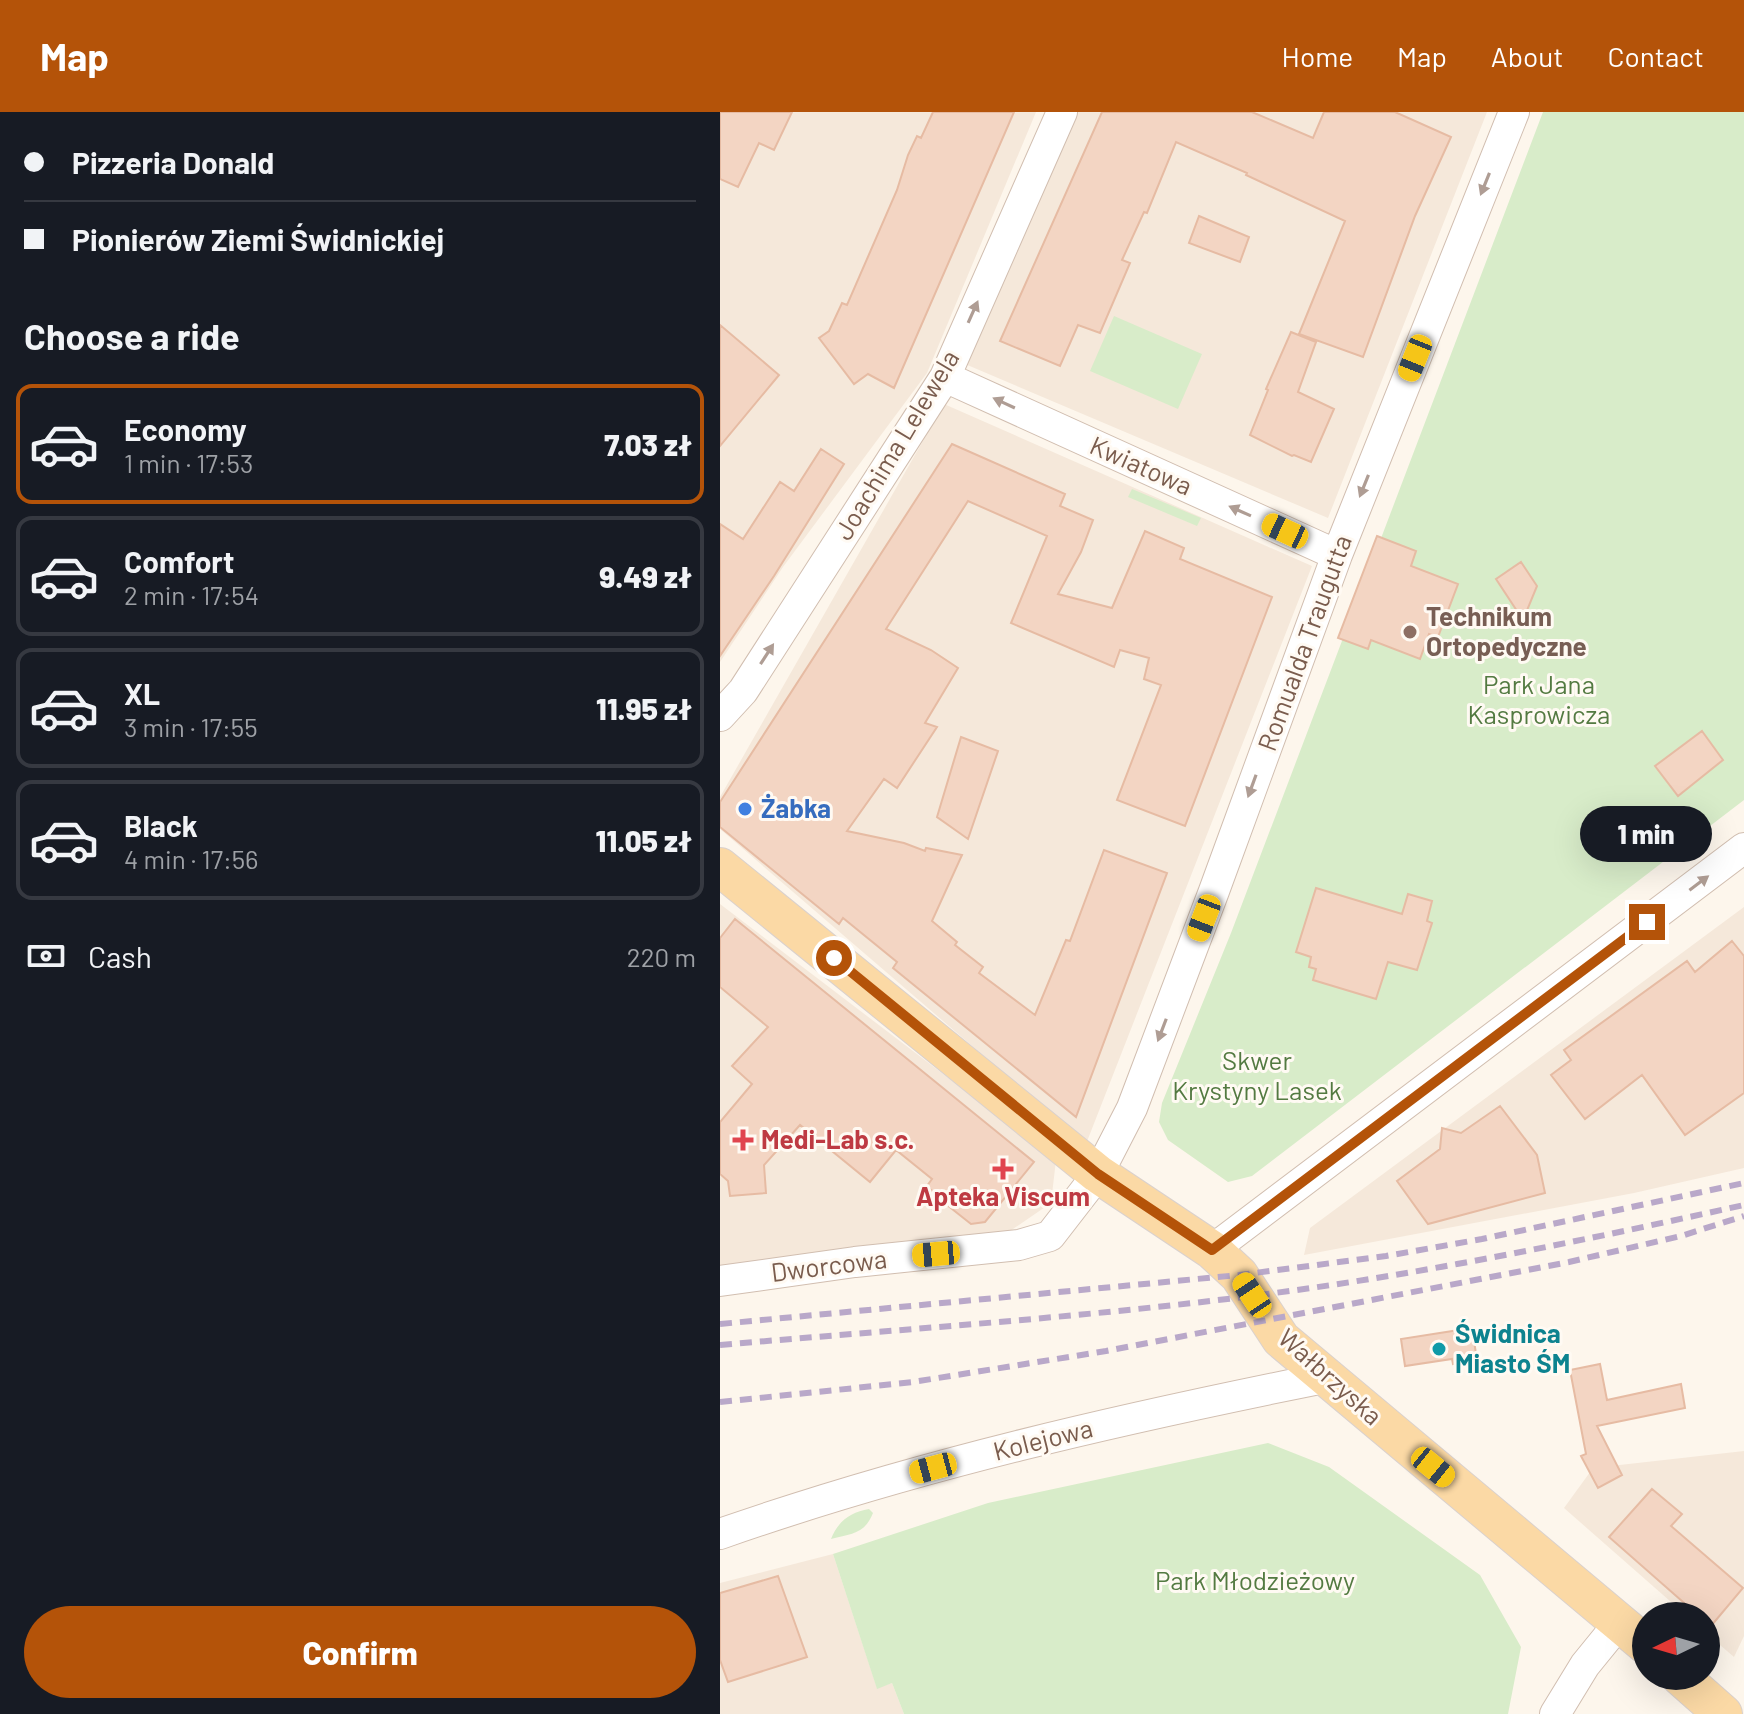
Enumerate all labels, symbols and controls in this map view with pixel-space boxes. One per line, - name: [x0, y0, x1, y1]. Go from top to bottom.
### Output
- text: Map: [40, 33, 109, 79]
- text: Home: [1282, 39, 1353, 73]
- text: Map: [1397, 39, 1447, 73]
- text: About: [1491, 39, 1563, 73]
- text: Contact: [1607, 39, 1704, 73]
- text: Pizzeria Donald: [72, 144, 274, 180]
- one-way arrow: [1478, 172, 1491, 196]
- text: Pionierów Ziemi Świdnickiej: [72, 221, 444, 257]
- one-way arrow: [966, 301, 980, 324]
- text: Choose a ride: [24, 314, 240, 357]
- car: [1395, 331, 1435, 385]
- street label: Joachima Lelewela: [827, 344, 965, 545]
- one-way arrow: [992, 396, 1015, 410]
- icon: car: [28, 408, 100, 480]
- text: Economy: [124, 411, 247, 447]
- text: 7.03 zł: [604, 426, 692, 462]
- street label: Kwiatowa: [1086, 428, 1197, 501]
- text: 1 min · 17:53: [124, 447, 253, 478]
- one-way arrow: [1357, 474, 1370, 498]
- one-way arrow: [1229, 504, 1252, 518]
- car: [1258, 510, 1312, 552]
- street label: Romualda Traugutta: [1250, 530, 1357, 755]
- icon: car: [28, 540, 100, 612]
- text: Comfort: [124, 543, 234, 579]
- text: 9.49 zł: [599, 558, 692, 594]
- text: 2 min · 17:54: [124, 579, 259, 610]
- place label: Technikum Ortopedyczne: [1426, 600, 1587, 661]
- marker: Technikum Ortopedyczne: [1401, 623, 1419, 641]
- one-way arrow: [759, 643, 773, 665]
- park label: Park Jana Kasprowicza: [1468, 668, 1610, 729]
- icon: car: [28, 672, 100, 744]
- text: XL: [124, 675, 160, 711]
- text: 11.95 zł: [596, 690, 692, 726]
- text: 3 min · 17:55: [124, 711, 258, 742]
- one-way arrow: [1246, 774, 1258, 798]
- place label: Żabka: [761, 792, 831, 823]
- marker: Żabka: [736, 800, 754, 818]
- icon: car: [28, 804, 100, 876]
- callout: 1 min: [1581, 806, 1713, 862]
- text: Black: [124, 807, 198, 843]
- text: 1 min: [1617, 818, 1675, 849]
- text: 11.05 zł: [596, 822, 692, 858]
- text: 4 min · 17:56: [124, 843, 259, 874]
- one-way arrow: [1689, 875, 1709, 891]
- car: [1184, 891, 1224, 945]
- route end: [1629, 904, 1665, 940]
- icon: cash: [24, 934, 68, 978]
- text: Cash: [88, 938, 152, 974]
- route start: [816, 940, 852, 976]
- text: 220 m: [627, 941, 696, 972]
- one-way arrow: [1155, 1018, 1168, 1042]
- park label: Skwer Krystyny Lasek: [1172, 1044, 1342, 1105]
- place label: Medi-Lab s.c.: [761, 1123, 915, 1154]
- marker: Medi-Lab s.c.: [732, 1129, 754, 1151]
- marker: Apteka Viscum: [994, 1160, 1012, 1178]
- place label: Apteka Viscum: [916, 1180, 1090, 1211]
- car: [911, 1240, 961, 1268]
- street label: Dworcowa: [769, 1242, 889, 1287]
- car: [1229, 1268, 1275, 1322]
- place label: Świdnica Miasto ŚM: [1455, 1317, 1570, 1378]
- street label: Wałbrzyska: [1273, 1321, 1389, 1431]
- marker: Świdnica Miasto ŚM: [1430, 1340, 1448, 1358]
- street label: Kolejowa: [990, 1411, 1096, 1466]
- car: [1407, 1443, 1459, 1491]
- car: [907, 1450, 959, 1486]
- park label: Park Młodzieżowy: [1155, 1564, 1355, 1595]
- north arrow: [1632, 1602, 1720, 1690]
- map controls: [1632, 1602, 1720, 1690]
- button: Confirm: [24, 1606, 696, 1698]

